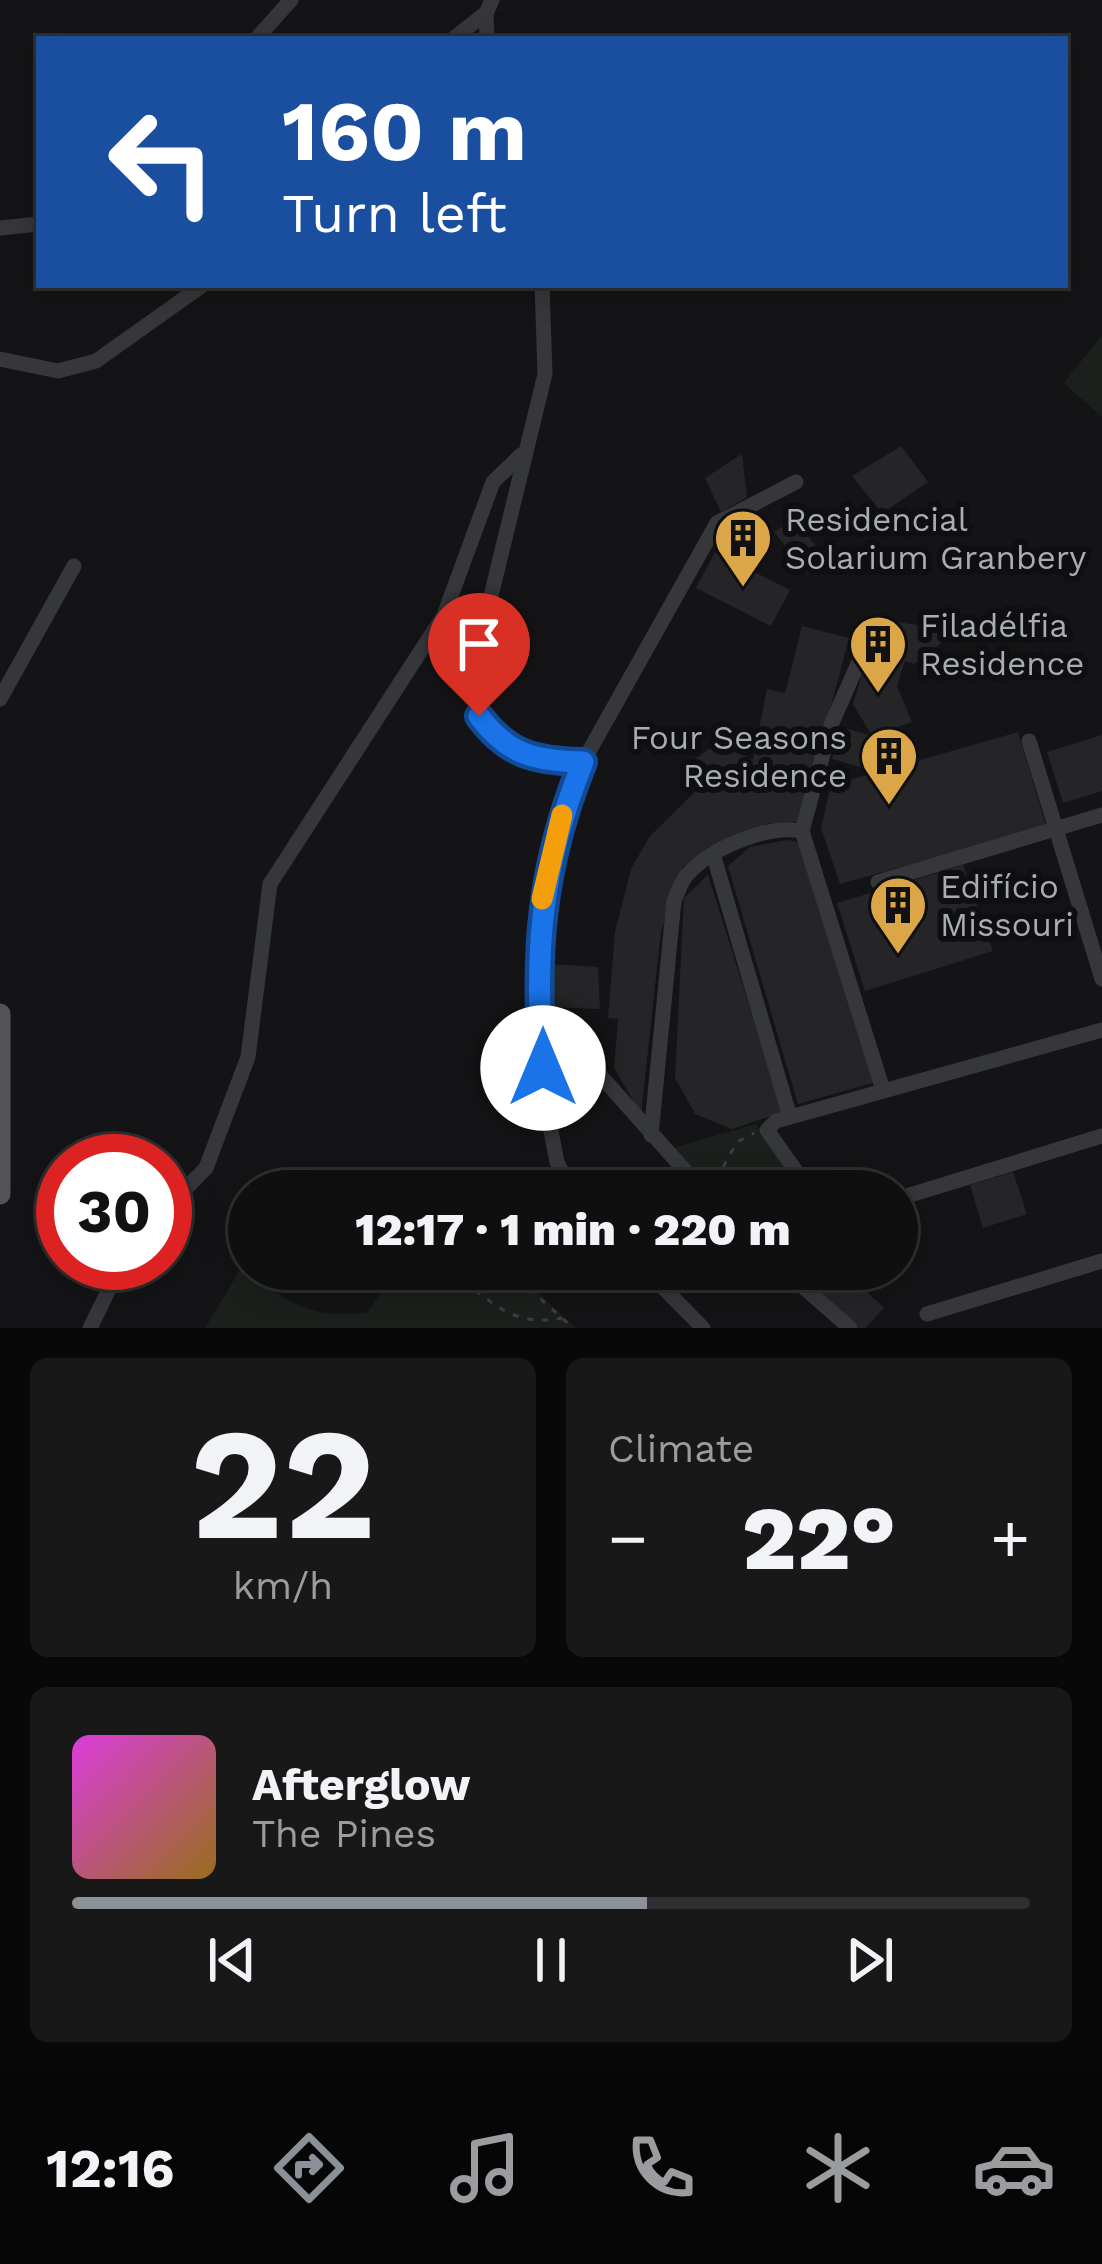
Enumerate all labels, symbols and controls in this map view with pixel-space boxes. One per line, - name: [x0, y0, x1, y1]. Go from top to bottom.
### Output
- text: 160 m: [282, 82, 527, 180]
- icon: left: [84, 84, 240, 240]
- text: Turn left: [282, 182, 507, 245]
- place label: Residencial Solarium Granbery: [785, 500, 1086, 577]
- building icon: Residencial Solarium Granbery: [712, 507, 774, 589]
- pin: [428, 593, 530, 716]
- place label: Filadélfia Residence: [920, 606, 1084, 683]
- icon: arrive: [446, 611, 512, 677]
- building icon: Filadélfia Residence: [847, 613, 909, 695]
- place label: Four Seasons Residence: [631, 718, 847, 795]
- building icon: Four Seasons Residence: [858, 725, 920, 807]
- place label: Edifício Missouri: [940, 867, 1074, 944]
- building icon: Edifício Missouri: [867, 874, 929, 956]
- position arrow: [480, 1005, 606, 1131]
- speed limit sign: 30: [36, 1134, 192, 1290]
- text: 12:17 · 1 min · 220 m: [355, 1203, 791, 1256]
- text: 22: [190, 1393, 376, 1576]
- text: Climate: [608, 1426, 754, 1471]
- text: 22°: [742, 1485, 896, 1591]
- text: −: [608, 1500, 648, 1577]
- text: +: [990, 1500, 1030, 1577]
- text: km/h: [233, 1563, 333, 1608]
- text: Afterglow: [252, 1758, 471, 1811]
- text: The Pines: [252, 1811, 436, 1856]
- icon: previous: [199, 1927, 265, 1993]
- icon: pause: [518, 1927, 584, 1993]
- icon: next: [837, 1927, 903, 1993]
- icon: directions: [267, 2126, 351, 2210]
- icon: music: [443, 2126, 527, 2210]
- icon: phone: [619, 2126, 703, 2210]
- icon: climate: [796, 2126, 880, 2210]
- icon: car: [972, 2126, 1056, 2210]
- text: 12:16: [46, 2137, 174, 2200]

